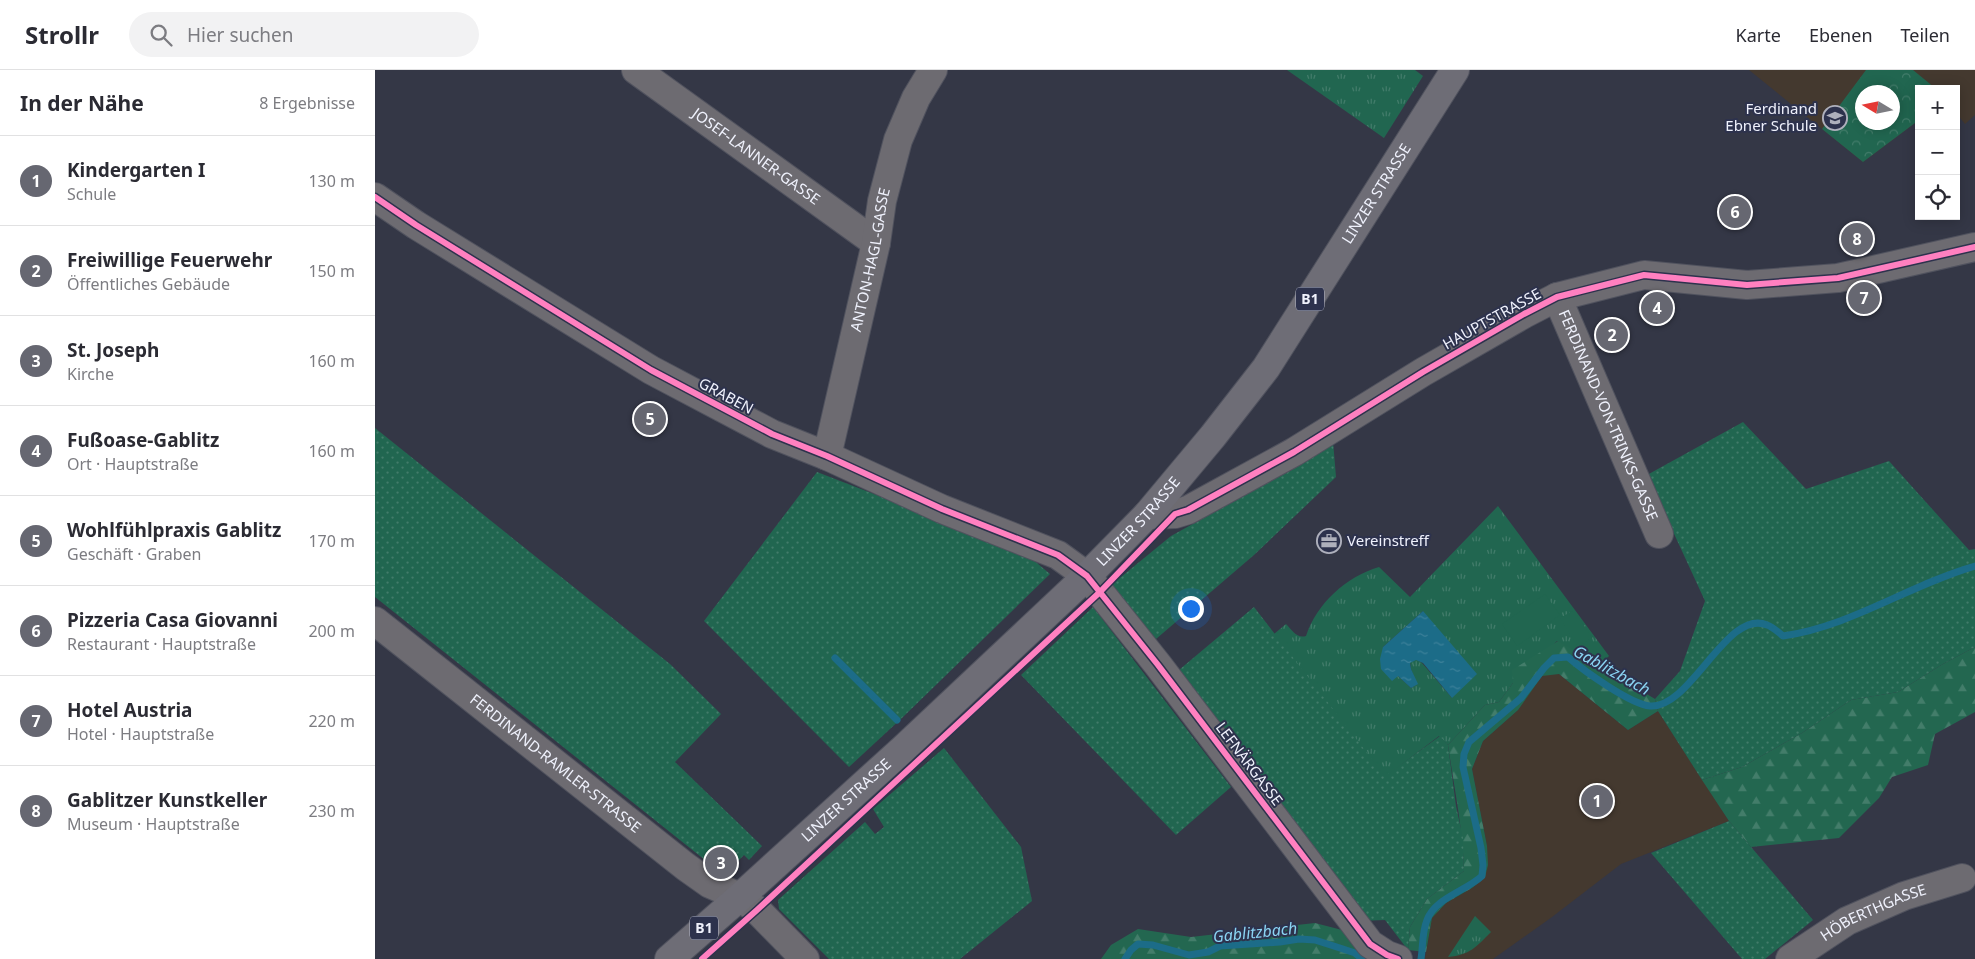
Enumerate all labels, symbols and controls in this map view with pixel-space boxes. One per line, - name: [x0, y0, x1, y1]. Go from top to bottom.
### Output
- search box: [129, 12, 479, 57]
- text: Strollr: [25, 18, 99, 51]
- icon: search: [147, 21, 175, 49]
- text: Hier suchen: [187, 22, 294, 48]
- text: Karte: [1736, 23, 1781, 47]
- text: Ebenen: [1809, 23, 1873, 47]
- text: Teilen: [1901, 23, 1950, 47]
- north arrow: [1855, 85, 1900, 130]
- map controls: [1915, 85, 1960, 220]
- button: +: [1915, 85, 1960, 130]
- text: In der Nähe: [20, 89, 144, 117]
- text: 8 Ergebnisse: [259, 92, 355, 114]
- place label: Ferdinand Ebner Schule: [1725, 98, 1817, 135]
- street label: JOSEF-LANNER-GASSE: [687, 102, 825, 209]
- school or university icon: Ferdinand Ebner Schule: [1822, 105, 1848, 131]
- button: −: [1915, 130, 1960, 175]
- street label: LINZER STRASSE: [1336, 139, 1415, 247]
- text: Kindergarten I: [67, 157, 205, 183]
- text: 1: [31, 170, 41, 192]
- text: 130 m: [308, 170, 355, 192]
- button: locate: [1915, 175, 1960, 220]
- text: Schule: [67, 183, 116, 205]
- street label: ANTON-HAGL-GASSE: [845, 185, 894, 333]
- pin: 6: [1719, 193, 1751, 231]
- pin: 8: [1841, 220, 1873, 258]
- text: Freiwillige Feuerwehr: [67, 247, 272, 273]
- text: 2: [31, 260, 41, 282]
- text: 150 m: [308, 260, 355, 282]
- text: Öffentliches Gebäude: [67, 273, 230, 295]
- pin: 7: [1848, 279, 1880, 317]
- street label: HAUPTSTRASSE: [1439, 283, 1544, 353]
- road number: B1: [1296, 288, 1324, 310]
- pin: 4: [1641, 289, 1673, 327]
- street label: FERDINAND-VON-TRINKS-GASSE: [1555, 306, 1663, 524]
- pin: 2: [1596, 316, 1628, 354]
- text: St. Joseph: [67, 337, 159, 363]
- text: 3: [31, 350, 41, 372]
- text: 160 m: [308, 350, 355, 372]
- text: Kirche: [67, 363, 114, 385]
- street label: GRABEN: [696, 372, 757, 418]
- pin: 5: [634, 400, 666, 438]
- text: Fußoase-Gablitz: [67, 427, 219, 453]
- text: 4: [31, 440, 41, 462]
- text: 160 m: [308, 440, 355, 462]
- text: Ort · Hauptstraße: [67, 453, 199, 475]
- street label: LINZER STRASSE: [1091, 472, 1184, 570]
- text: Wohlfühlpraxis Gablitz: [67, 517, 281, 543]
- office icon: Vereinstreff: [1316, 528, 1342, 554]
- text: 5: [31, 530, 41, 552]
- text: 170 m: [308, 530, 355, 552]
- place label: Vereinstreff: [1347, 530, 1430, 550]
- text: Geschäft · Graben: [67, 543, 201, 565]
- your location: [1178, 596, 1204, 622]
- text: Pizzeria Casa Giovanni: [67, 607, 278, 633]
- text: 6: [31, 620, 41, 642]
- text: 200 m: [308, 620, 355, 642]
- text: Restaurant · Hauptstraße: [67, 633, 256, 655]
- water label: Gablitzbach: [1570, 640, 1654, 700]
- street label: FERDINAND-RAMLER-STRASSE: [466, 689, 646, 837]
- text: Hotel Austria: [67, 697, 192, 723]
- text: 7: [31, 710, 41, 732]
- text: 220 m: [308, 710, 355, 732]
- street label: LEFNÄRGASSE: [1212, 718, 1288, 809]
- text: Hotel · Hauptstraße: [67, 723, 214, 745]
- street label: LINZER STRASSE: [796, 754, 895, 846]
- pin: 1: [1581, 782, 1613, 820]
- text: Gablitzer Kunstkeller: [67, 787, 267, 813]
- text: 8: [31, 800, 41, 822]
- text: 230 m: [308, 800, 355, 822]
- text: Museum · Hauptstraße: [67, 813, 240, 835]
- pin: 3: [705, 844, 737, 882]
- street label: HÖBERTHGASSE: [1816, 879, 1928, 945]
- road number: B1: [690, 916, 718, 940]
- water label: Gablitzbach: [1212, 917, 1298, 947]

